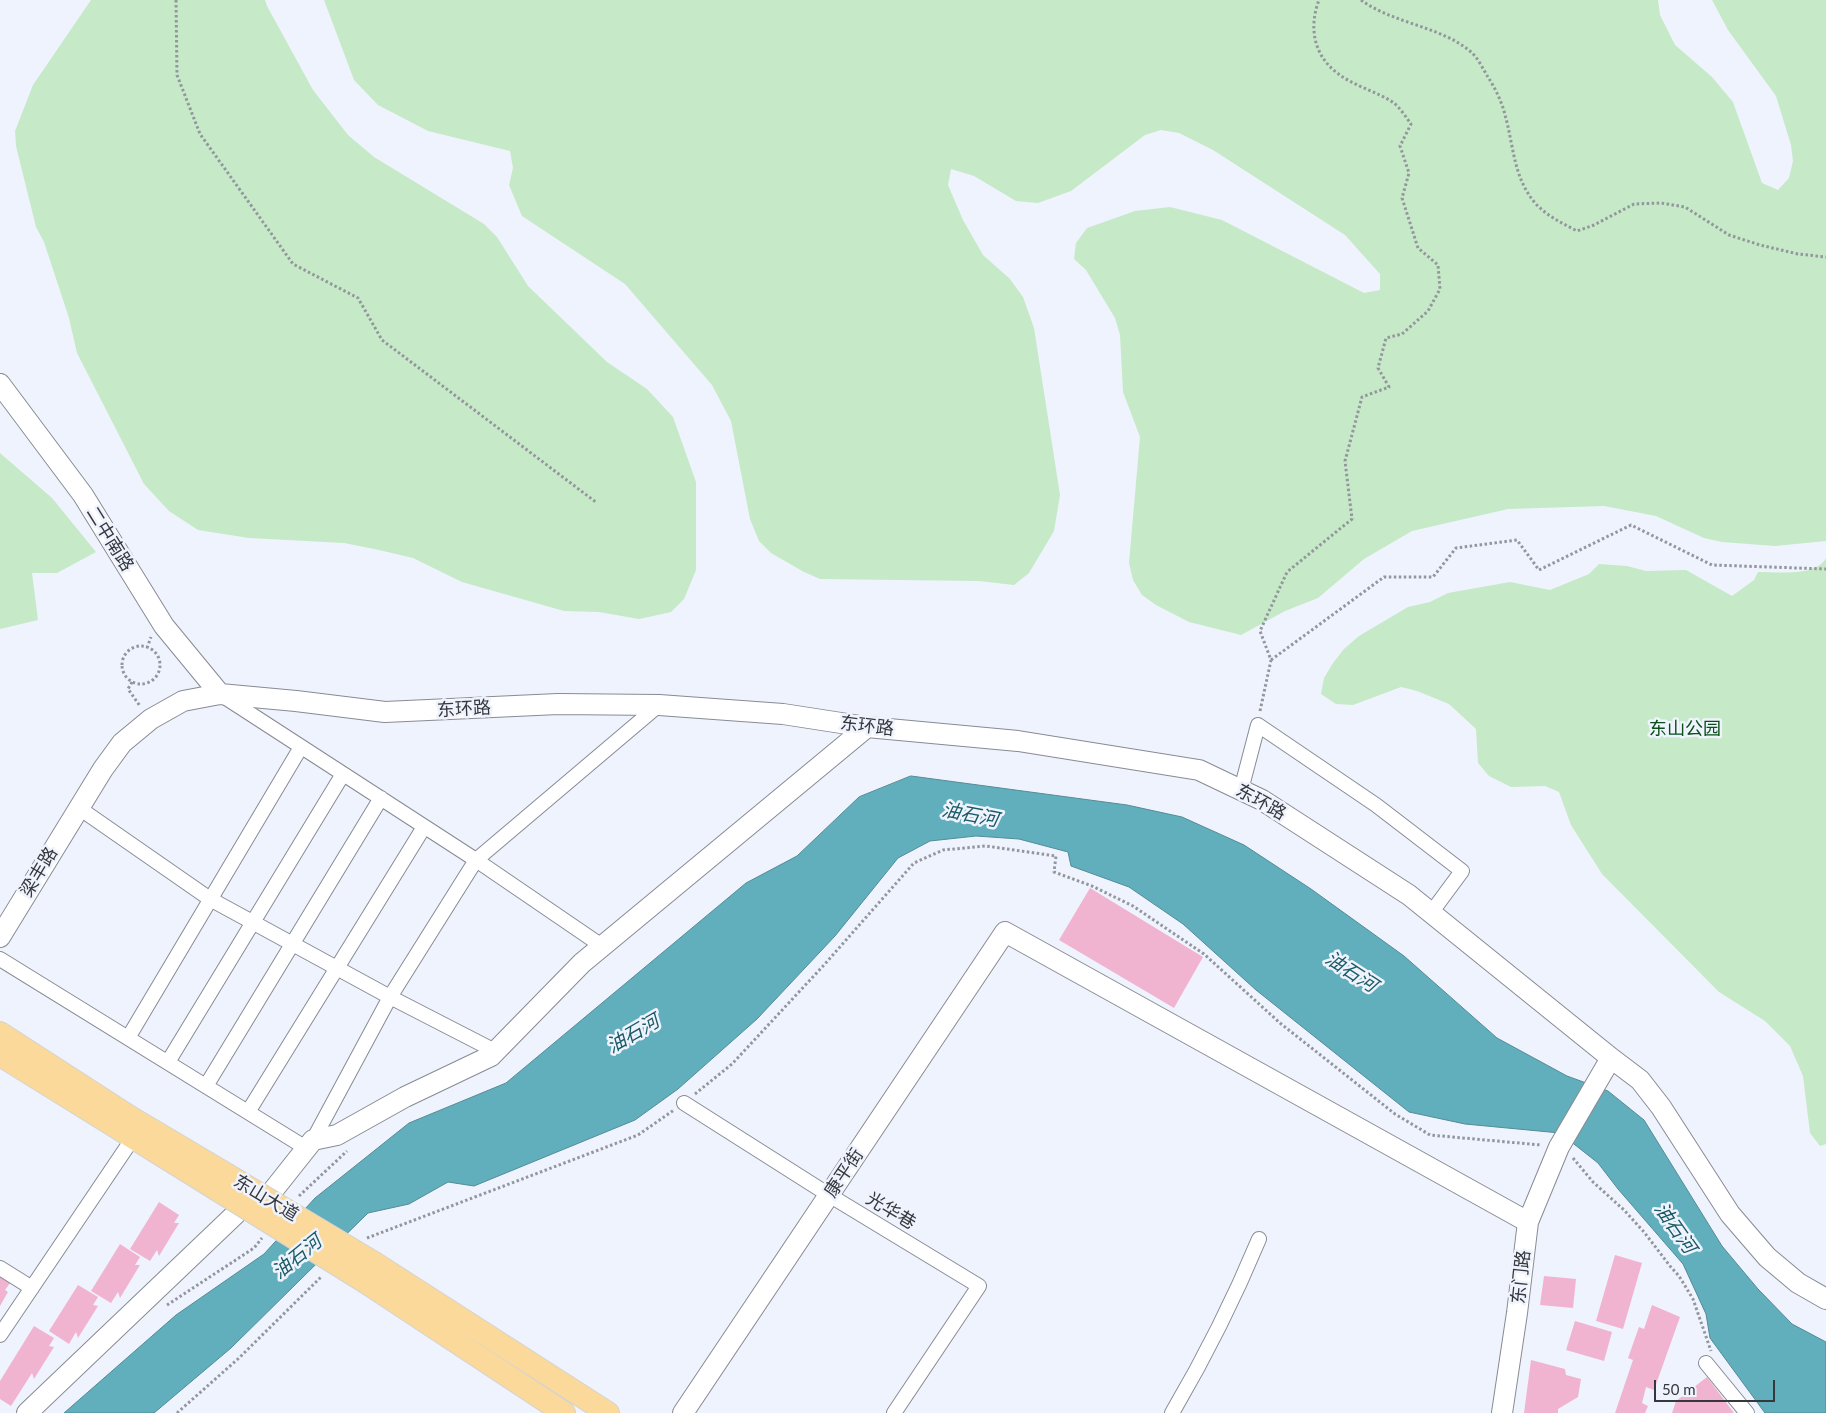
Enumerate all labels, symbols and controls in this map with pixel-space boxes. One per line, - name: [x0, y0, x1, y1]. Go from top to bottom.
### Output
- street label: 二中南路: [82, 503, 138, 575]
- street label: 东环路: [436, 697, 492, 721]
- street label: 东环路: [839, 712, 895, 740]
- park label: 东山公园: [1649, 718, 1721, 740]
- street label: 东环路: [1232, 779, 1290, 825]
- water label: 油石河: [940, 798, 1000, 832]
- street label: 梁丰路: [16, 843, 62, 901]
- water label: 油石河: [1321, 947, 1381, 997]
- water label: 油石河: [603, 1010, 663, 1058]
- street label: 康平街: [820, 1145, 868, 1201]
- street label: 东山大道: [230, 1170, 302, 1226]
- street label: 光华巷: [862, 1188, 920, 1234]
- water label: 油石河: [1649, 1198, 1701, 1258]
- water label: 油石河: [268, 1230, 326, 1284]
- street label: 东门路: [1507, 1249, 1535, 1305]
- scale bar: [1656, 1370, 1777, 1402]
- text: 50 m: [1662, 1380, 1696, 1398]

